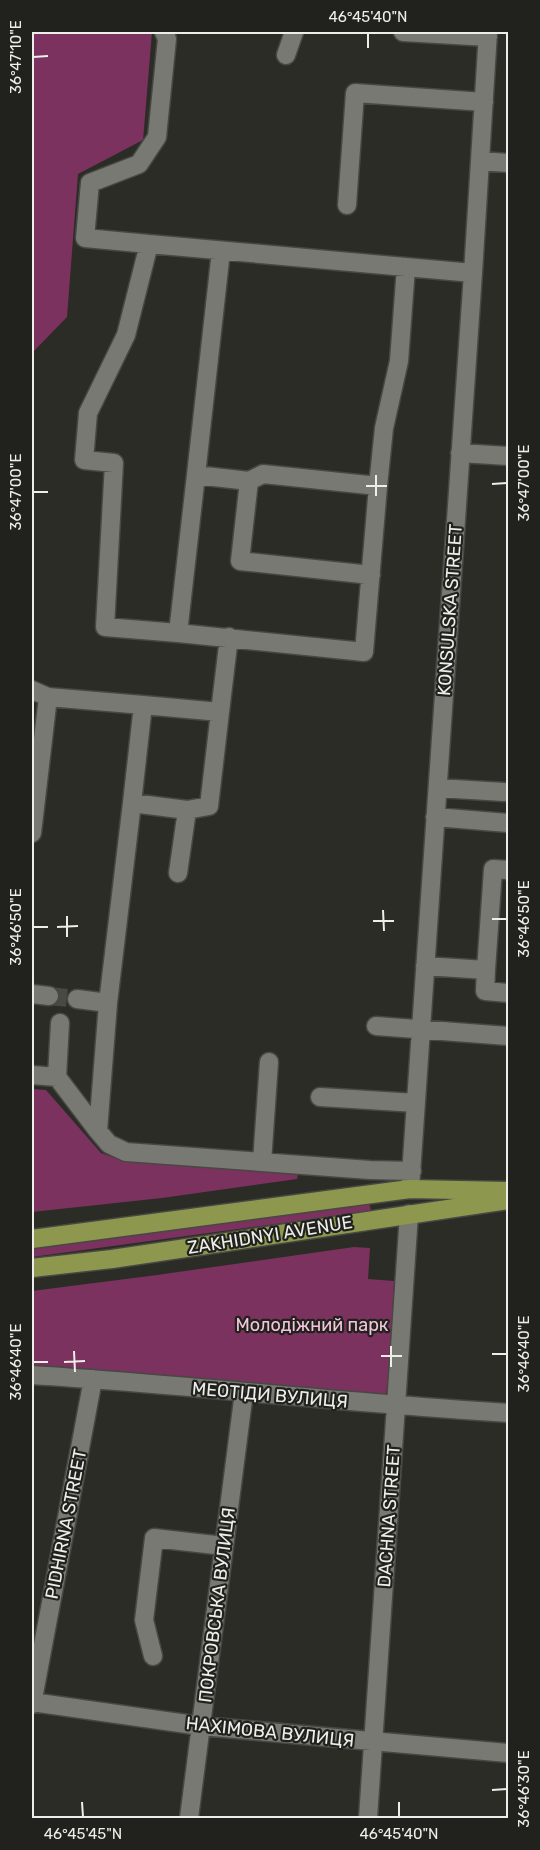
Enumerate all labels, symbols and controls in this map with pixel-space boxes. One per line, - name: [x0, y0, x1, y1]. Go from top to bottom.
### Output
- text: 46°45'40"N: [328, 8, 408, 26]
- text: 36°47'10"E: [7, 20, 25, 94]
- text: 36°47'00"E: [515, 445, 533, 522]
- text: 36°47'00"E: [7, 454, 25, 531]
- street label: KONSULSKA STREET: [433, 523, 467, 697]
- text: 36°46'50"E: [515, 880, 533, 958]
- text: 36°46'50"E: [7, 888, 25, 966]
- street label: ZAKHIDNYI AVENUE: [186, 1211, 354, 1259]
- park label: Молодіжний парк: [235, 1314, 389, 1336]
- text: 36°46'40"E: [515, 1315, 533, 1393]
- text: 36°46'40"E: [7, 1323, 25, 1401]
- street label: МЕОТІДИ ВУЛИЦЯ: [191, 1377, 349, 1413]
- street label: DACHNA STREET: [373, 1444, 405, 1588]
- street label: PIDHIRNA STREET: [41, 1447, 91, 1601]
- street label: ПОКРОВСЬКА ВУЛИЦЯ: [194, 1506, 240, 1704]
- street label: НАХІМОВА ВУЛИЦЯ: [185, 1712, 355, 1752]
- text: 36°46'30"E: [515, 1750, 533, 1828]
- text: 46°45'45"N: [44, 1825, 122, 1843]
- text: 46°45'40"N: [359, 1825, 439, 1843]

